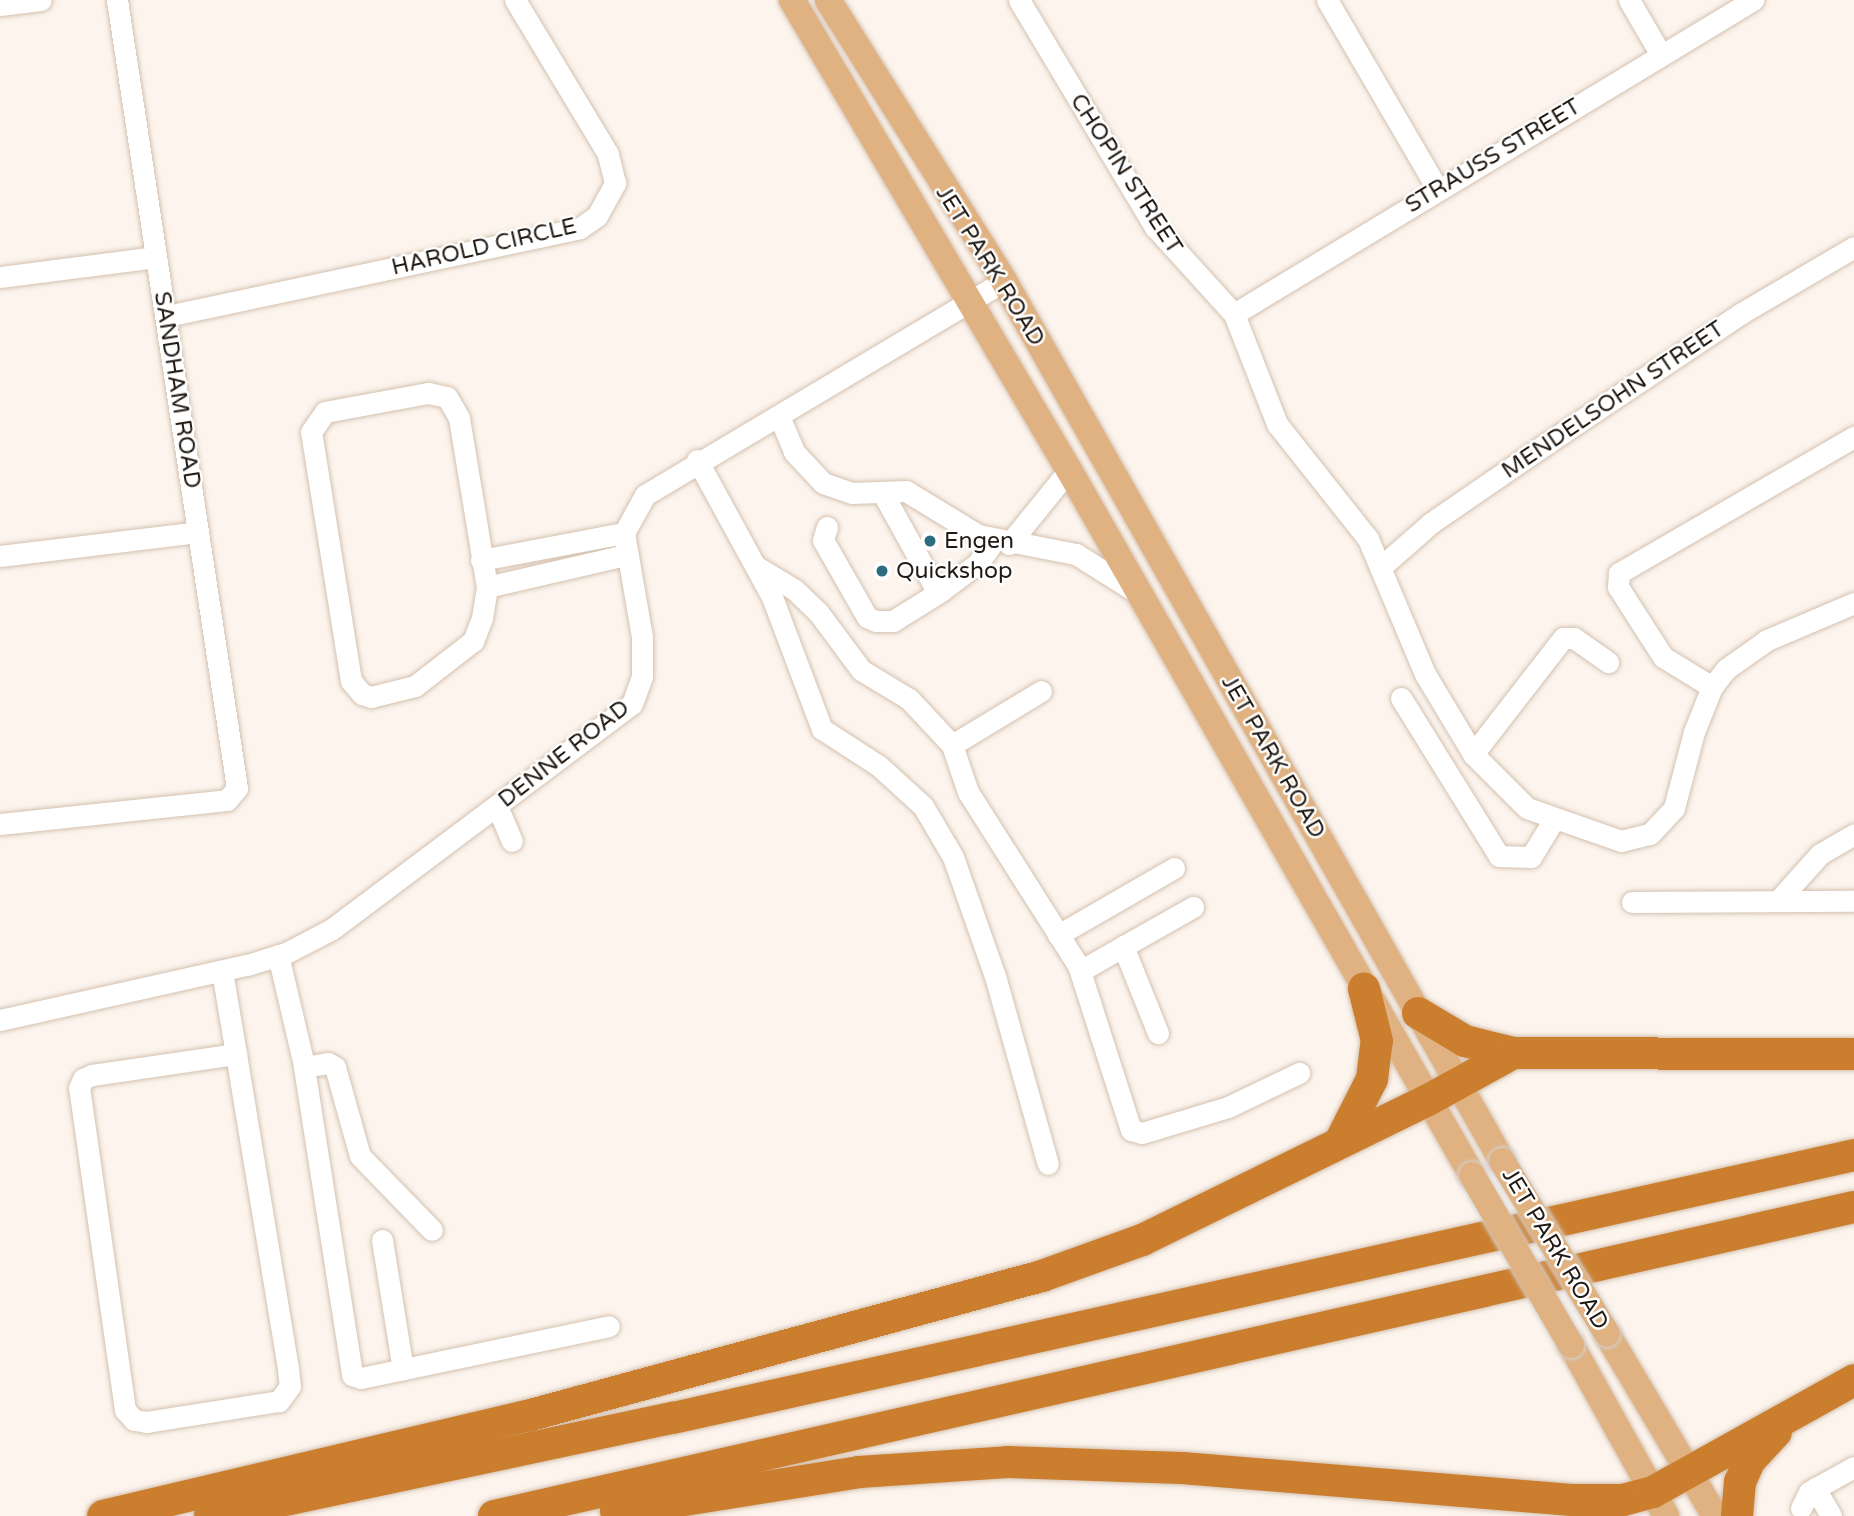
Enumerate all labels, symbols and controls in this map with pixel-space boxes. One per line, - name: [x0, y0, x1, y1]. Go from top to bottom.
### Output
- street label: CHOPIN STREET: [1064, 89, 1188, 259]
- street label: STRAUSS STREET: [1401, 93, 1585, 219]
- street label: JET PARK ROAD: [930, 181, 1050, 351]
- street label: HAROLD CIRCLE: [389, 212, 579, 282]
- street label: SANDHAM ROAD: [148, 290, 206, 490]
- street label: MENDELSOHN STREET: [1497, 315, 1729, 485]
- place label: Engen: [944, 527, 1014, 555]
- marker: Engen: [922, 533, 938, 549]
- place label: Quickshop: [896, 557, 1012, 585]
- marker: Quickshop: [874, 563, 890, 579]
- street label: JET PARK ROAD: [1215, 670, 1331, 844]
- street label: DENNE ROAD: [493, 694, 635, 814]
- street label: JET PARK ROAD: [1496, 1163, 1614, 1335]

